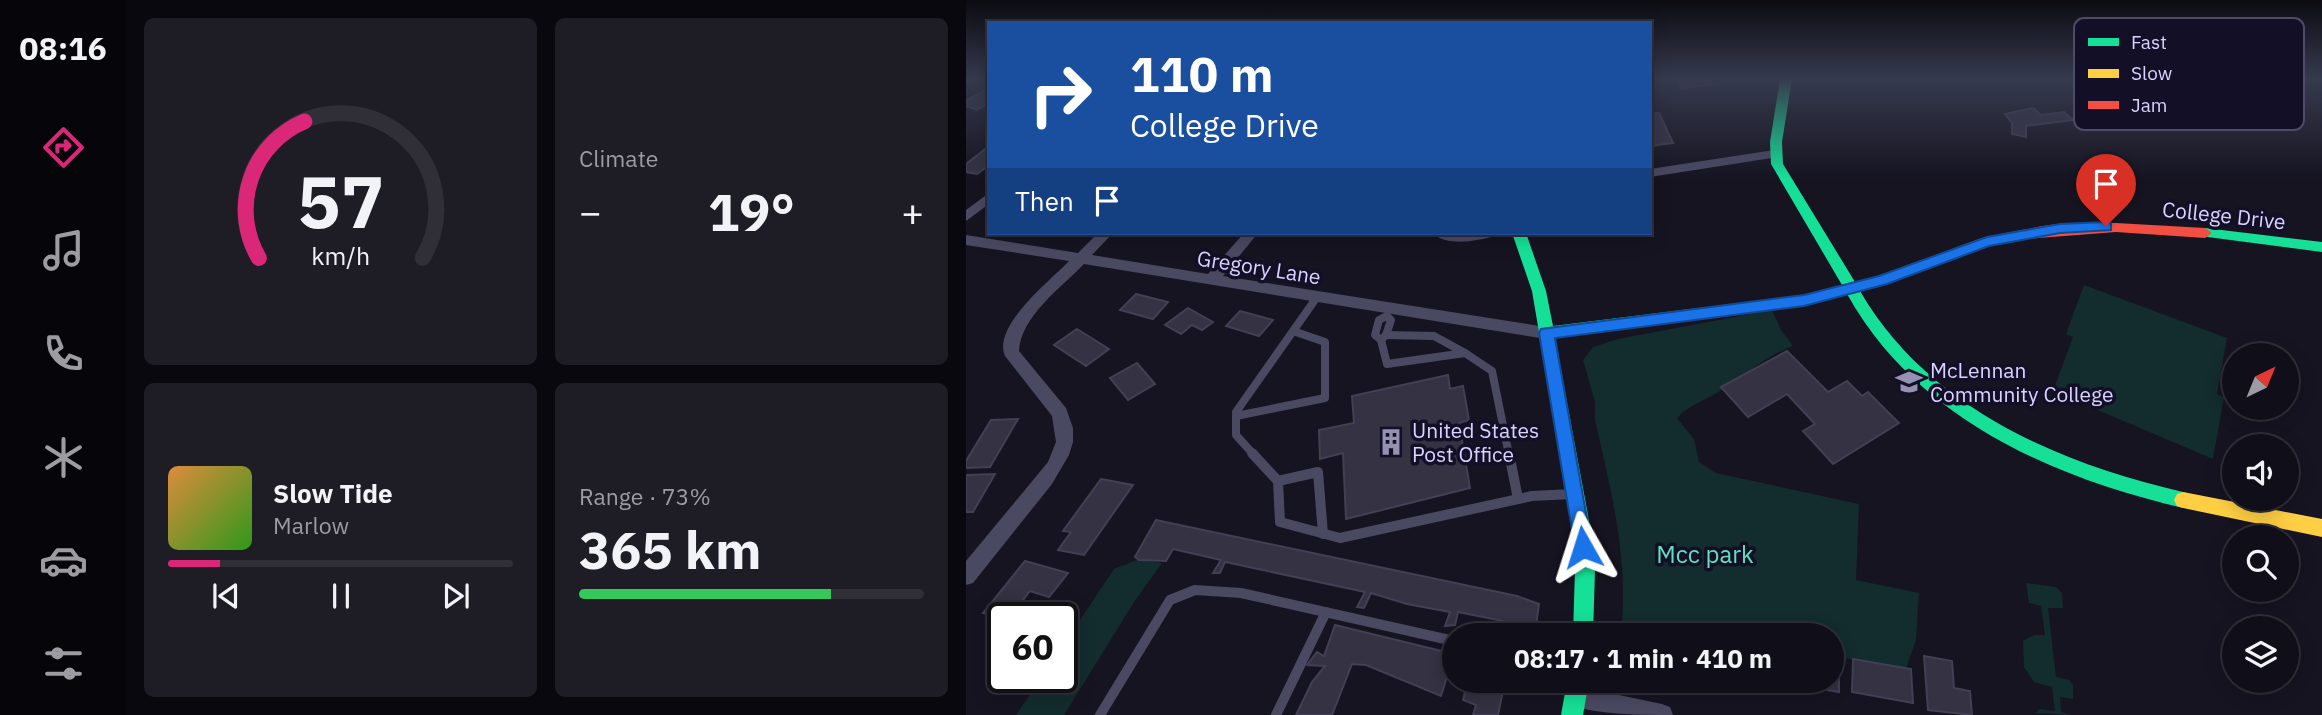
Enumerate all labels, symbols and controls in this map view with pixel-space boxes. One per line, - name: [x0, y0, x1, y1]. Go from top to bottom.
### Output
- legend: [2074, 18, 2304, 130]
- text: 08:16: [19, 27, 107, 69]
- text: Fast: [2131, 30, 2167, 54]
- text: 110 m: [1130, 42, 1274, 105]
- icon: right: [1015, 49, 1106, 140]
- text: Slow: [2131, 61, 2172, 85]
- text: Jam: [2131, 93, 2167, 117]
- text: College Drive: [1130, 104, 1319, 146]
- icon: directions: [39, 123, 88, 172]
- text: Climate: [579, 143, 658, 173]
- text: 57: [297, 153, 384, 248]
- pin: [2076, 154, 2136, 226]
- icon: arrive: [2087, 165, 2125, 203]
- text: 19°: [708, 178, 795, 245]
- icon: arrive: [1088, 182, 1126, 220]
- text: Then: [1015, 184, 1074, 218]
- text: −: [579, 187, 602, 236]
- text: +: [901, 187, 924, 236]
- street label: College Drive: [2161, 195, 2287, 235]
- icon: music: [39, 226, 88, 275]
- text: km/h: [311, 238, 370, 271]
- street label: Gregory Lane: [1195, 243, 1323, 291]
- icon: phone: [39, 329, 88, 378]
- north arrow: [2222, 343, 2300, 420]
- map controls: [2222, 343, 2299, 693]
- place label: McLennan Community College: [1930, 356, 2114, 408]
- school or university icon: McLennan Community College: [1894, 367, 1924, 397]
- place label: United States Post Office: [1412, 416, 1539, 468]
- building icon: United States Post Office: [1376, 427, 1406, 457]
- icon: climate: [39, 433, 88, 482]
- button: sound: [2222, 434, 2299, 511]
- text: Slow Tide: [273, 476, 393, 510]
- text: Range · 73%: [579, 481, 711, 511]
- text: Marlow: [273, 510, 349, 540]
- position arrow: [1546, 510, 1620, 584]
- text: 365 km: [579, 516, 761, 583]
- button: search: [2222, 525, 2299, 602]
- icon: car: [39, 536, 88, 585]
- park label: Mcc park: [1656, 538, 1754, 570]
- icon: previous: [207, 577, 245, 615]
- icon: pause: [322, 577, 360, 615]
- icon: next: [437, 577, 475, 615]
- speed limit sign: 60: [987, 602, 1078, 693]
- button: layers: [2222, 616, 2299, 693]
- icon: filters: [39, 639, 88, 688]
- text: 08:17 · 1 min · 410 m: [1514, 641, 1772, 675]

